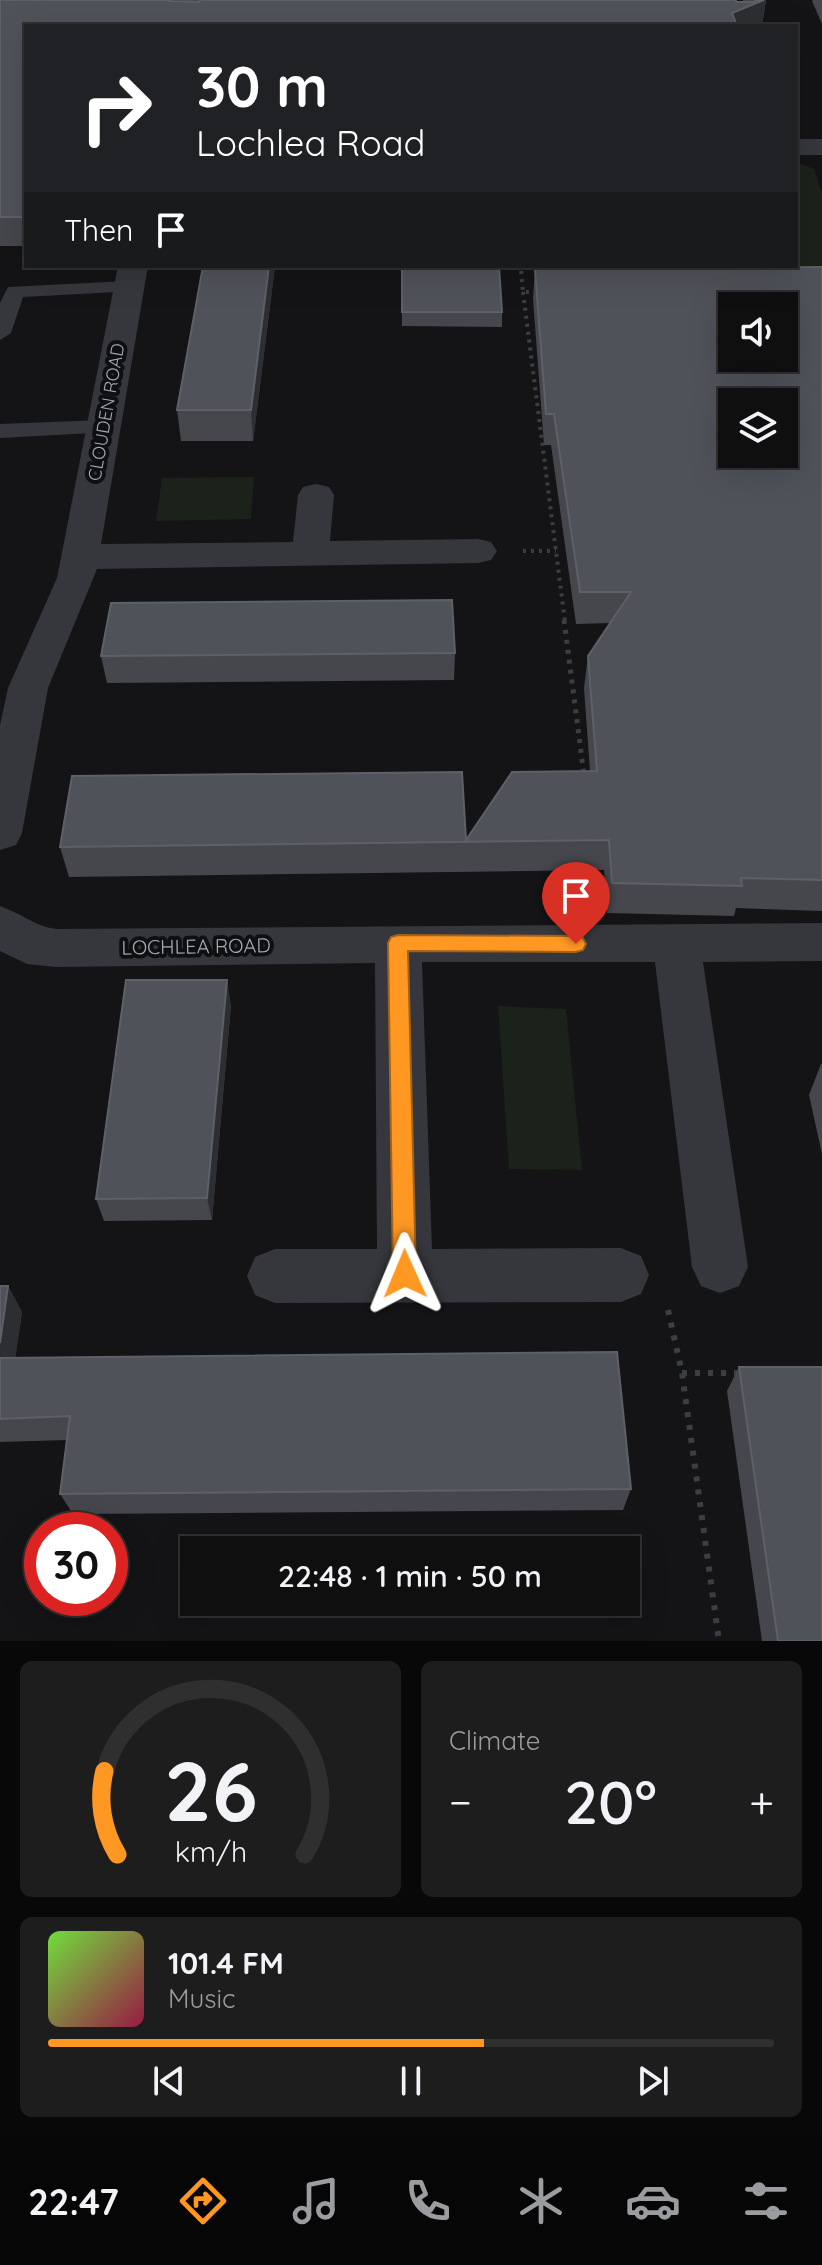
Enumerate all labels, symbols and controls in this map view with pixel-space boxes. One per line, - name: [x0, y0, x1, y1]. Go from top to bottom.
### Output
- text: 30 m: [196, 51, 328, 121]
- icon: right: [64, 56, 168, 160]
- text: Lochlea Road: [196, 120, 425, 165]
- icon: arrive: [149, 208, 193, 252]
- text: Then: [64, 211, 133, 249]
- map controls: [718, 292, 798, 468]
- button: sound: [718, 292, 798, 372]
- street label: CLOUDEN ROAD: [83, 341, 129, 483]
- button: layers: [718, 388, 798, 468]
- pin: [542, 862, 610, 944]
- icon: arrive: [554, 874, 598, 918]
- street label: LOCHLEA ROAD: [121, 932, 271, 960]
- position arrow: [363, 1232, 447, 1316]
- speed limit sign: 30: [24, 1512, 128, 1616]
- text: 22:48 · 1 min · 50 m: [278, 1557, 542, 1595]
- text: Climate: [449, 1724, 540, 1757]
- text: 26: [164, 1738, 257, 1842]
- text: 20°: [564, 1764, 657, 1839]
- text: −: [449, 1774, 472, 1829]
- text: +: [749, 1774, 774, 1829]
- text: km/h: [174, 1833, 247, 1869]
- text: 101.4 FM: [168, 1944, 284, 1982]
- text: Music: [168, 1982, 236, 2015]
- icon: previous: [147, 2059, 191, 2103]
- icon: pause: [389, 2059, 433, 2103]
- icon: next: [631, 2059, 675, 2103]
- icon: directions: [175, 2173, 231, 2229]
- icon: music: [288, 2173, 344, 2229]
- icon: phone: [400, 2173, 456, 2229]
- icon: climate: [513, 2173, 569, 2229]
- icon: car: [625, 2173, 681, 2229]
- icon: filters: [738, 2173, 794, 2229]
- text: 22:47: [28, 2179, 119, 2224]

